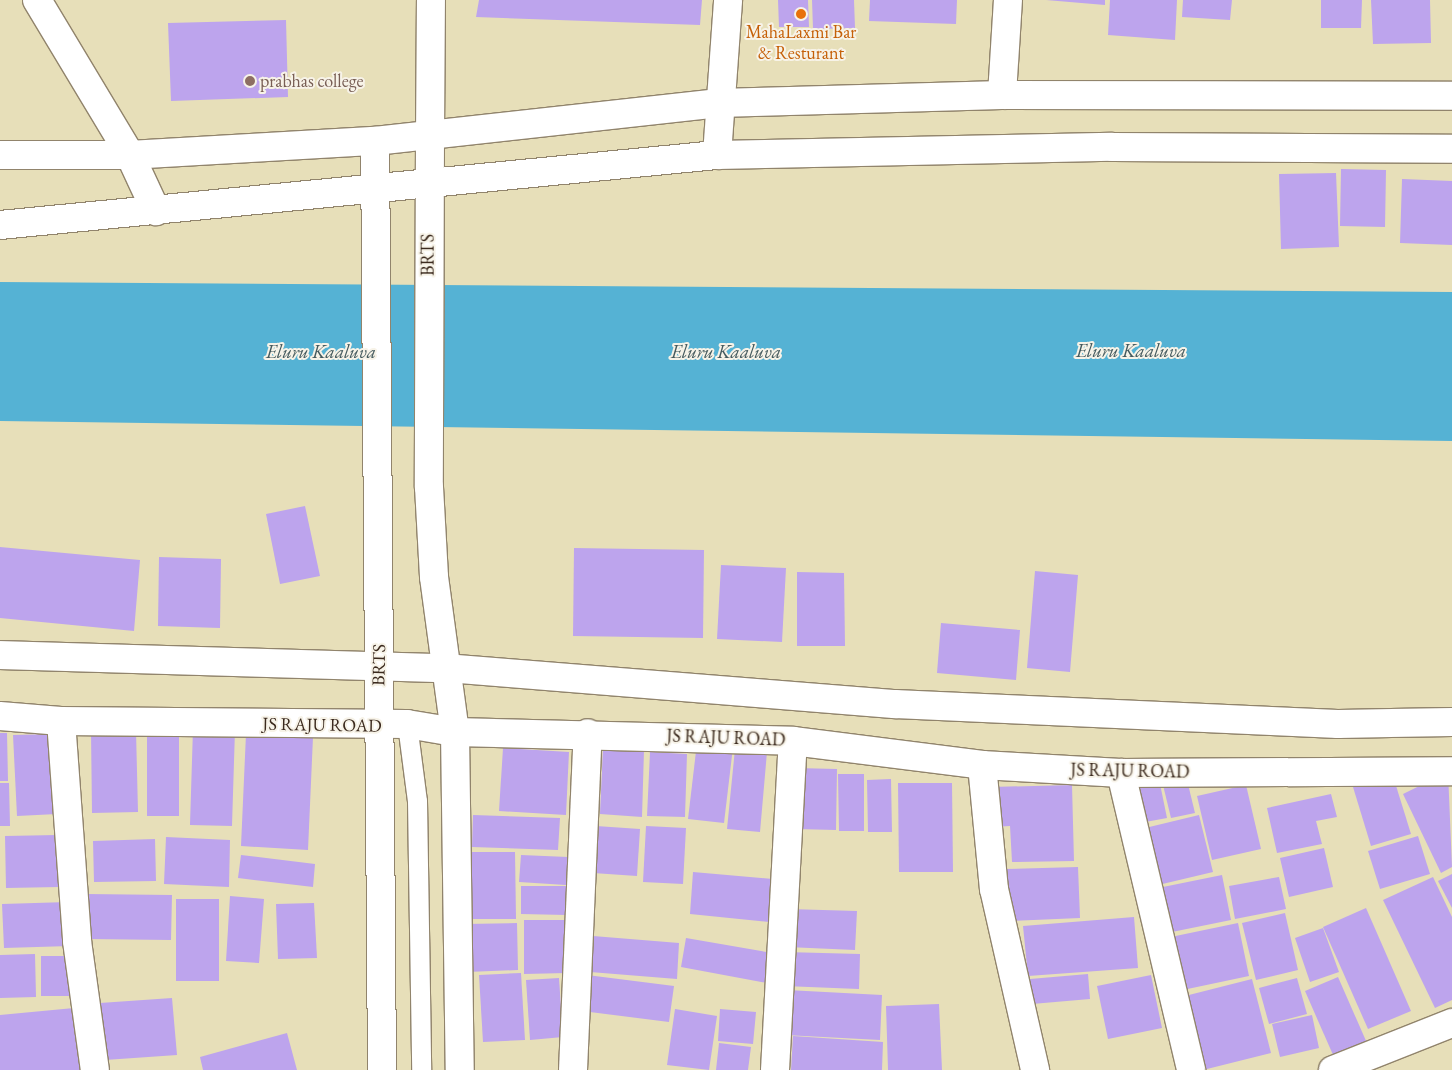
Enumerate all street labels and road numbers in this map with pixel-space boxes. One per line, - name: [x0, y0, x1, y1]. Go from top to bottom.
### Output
- street label: BRTS: [417, 234, 439, 276]
- street label: BRTS: [368, 644, 390, 686]
- street label: JS RAJU ROAD: [262, 713, 382, 737]
- street label: JS RAJU ROAD: [666, 725, 786, 751]
- street label: JS RAJU ROAD: [1070, 759, 1190, 783]

